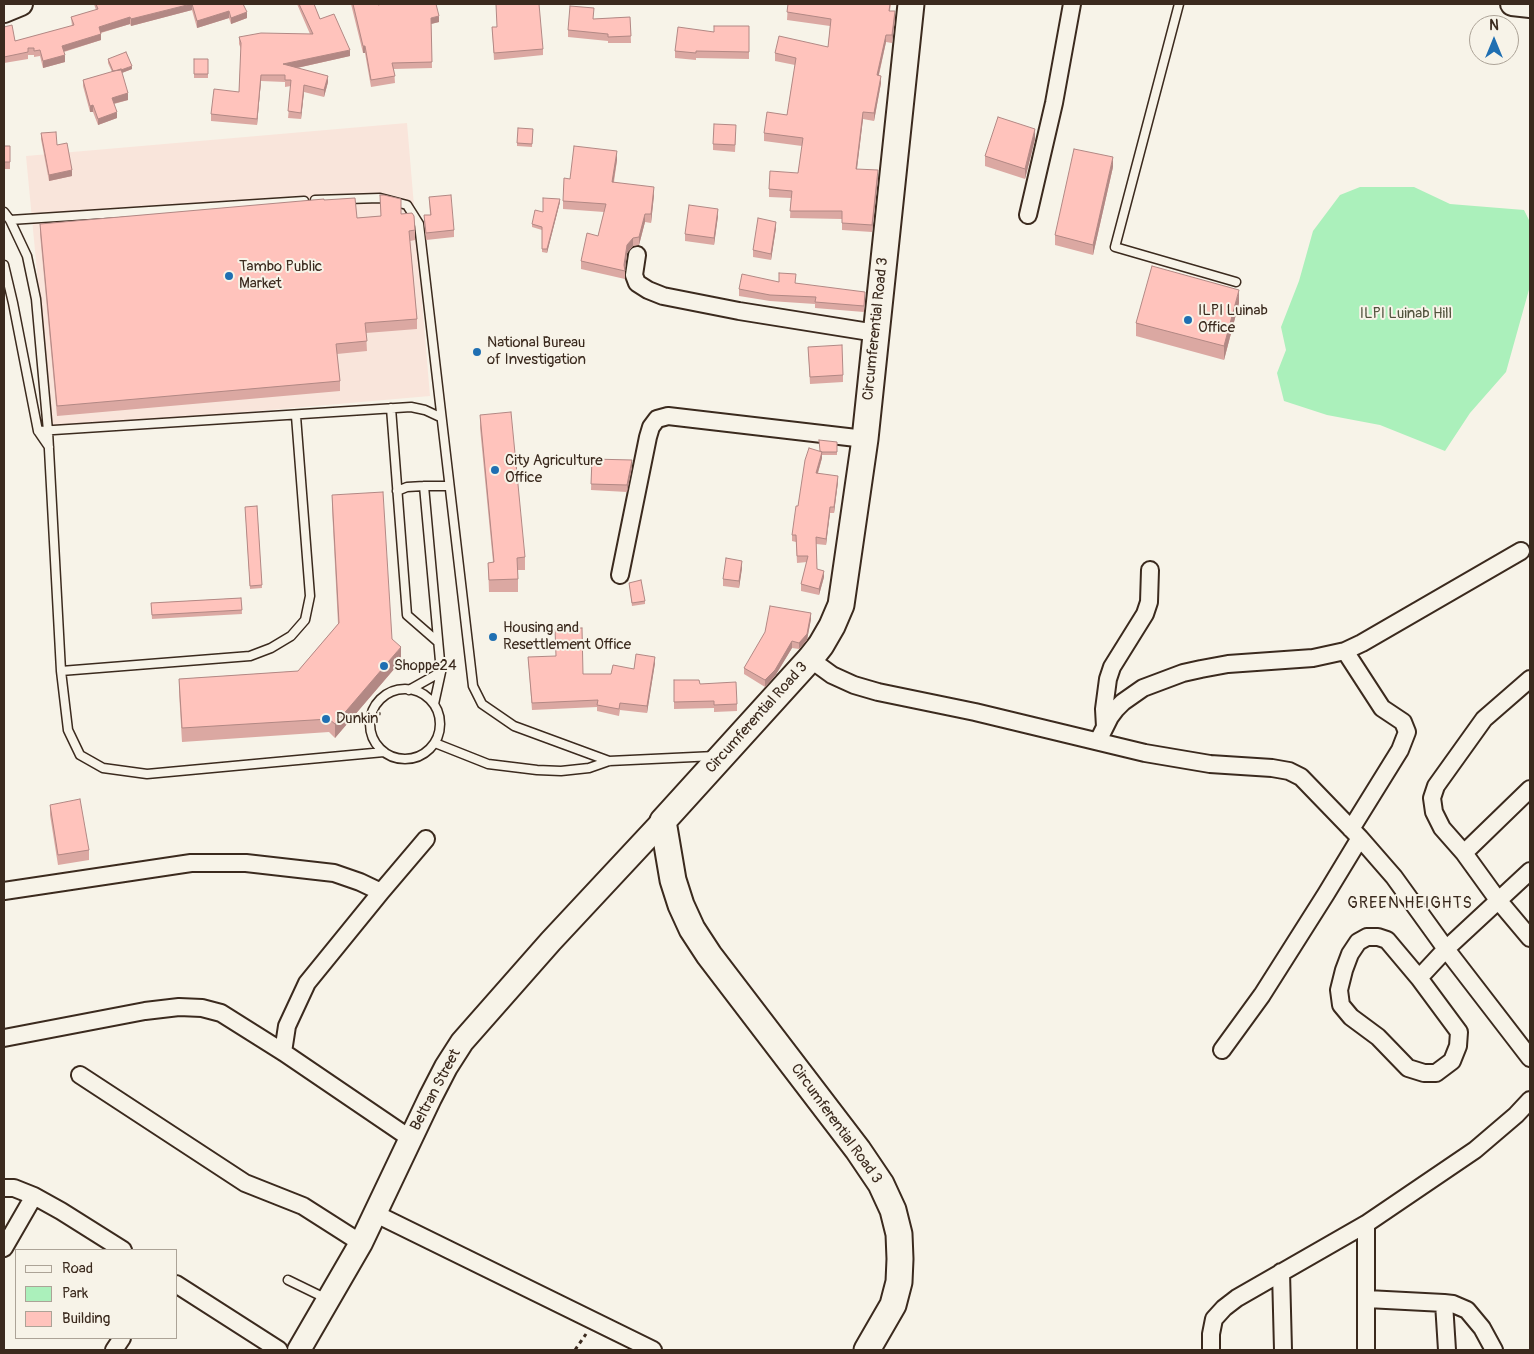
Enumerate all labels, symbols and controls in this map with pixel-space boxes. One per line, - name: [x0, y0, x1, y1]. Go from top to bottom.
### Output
- north arrow: [1469, 15, 1519, 65]
- text: N: [1489, 17, 1499, 34]
- street label: Circumferential Road 3: [860, 257, 892, 401]
- place label: Tambo Public Market: [239, 258, 322, 293]
- marker: Tambo Public Market: [223, 270, 235, 282]
- place label: ILPI Luinab Office: [1198, 302, 1268, 337]
- park label: ILPI Luinab Hill: [1360, 305, 1452, 323]
- marker: ILPI Luinab Office: [1182, 314, 1194, 326]
- place label: National Bureau of Investigation: [487, 334, 586, 369]
- marker: National Bureau of Investigation: [471, 346, 483, 358]
- place label: City Agriculture Office: [505, 452, 603, 487]
- marker: City Agriculture Office: [489, 464, 501, 476]
- place label: Housing and Resettlement Office: [503, 619, 631, 654]
- marker: Housing and Resettlement Office: [487, 631, 499, 643]
- place label: Shoppe24: [394, 657, 457, 675]
- street label: Circumferential Road 3: [702, 659, 812, 777]
- marker: Shoppe24: [378, 660, 390, 672]
- place label: Dunkin': [336, 710, 381, 728]
- marker: Dunkin': [320, 713, 332, 725]
- district label: GREEN HEIGHTS: [1346, 894, 1474, 914]
- street label: Beltran Street: [407, 1046, 465, 1134]
- street label: Circumferential Road 3: [787, 1061, 885, 1187]
- legend: [15, 1249, 178, 1339]
- text: Road: [62, 1259, 93, 1278]
- text: Park: [62, 1284, 88, 1303]
- text: Building: [62, 1309, 110, 1328]

